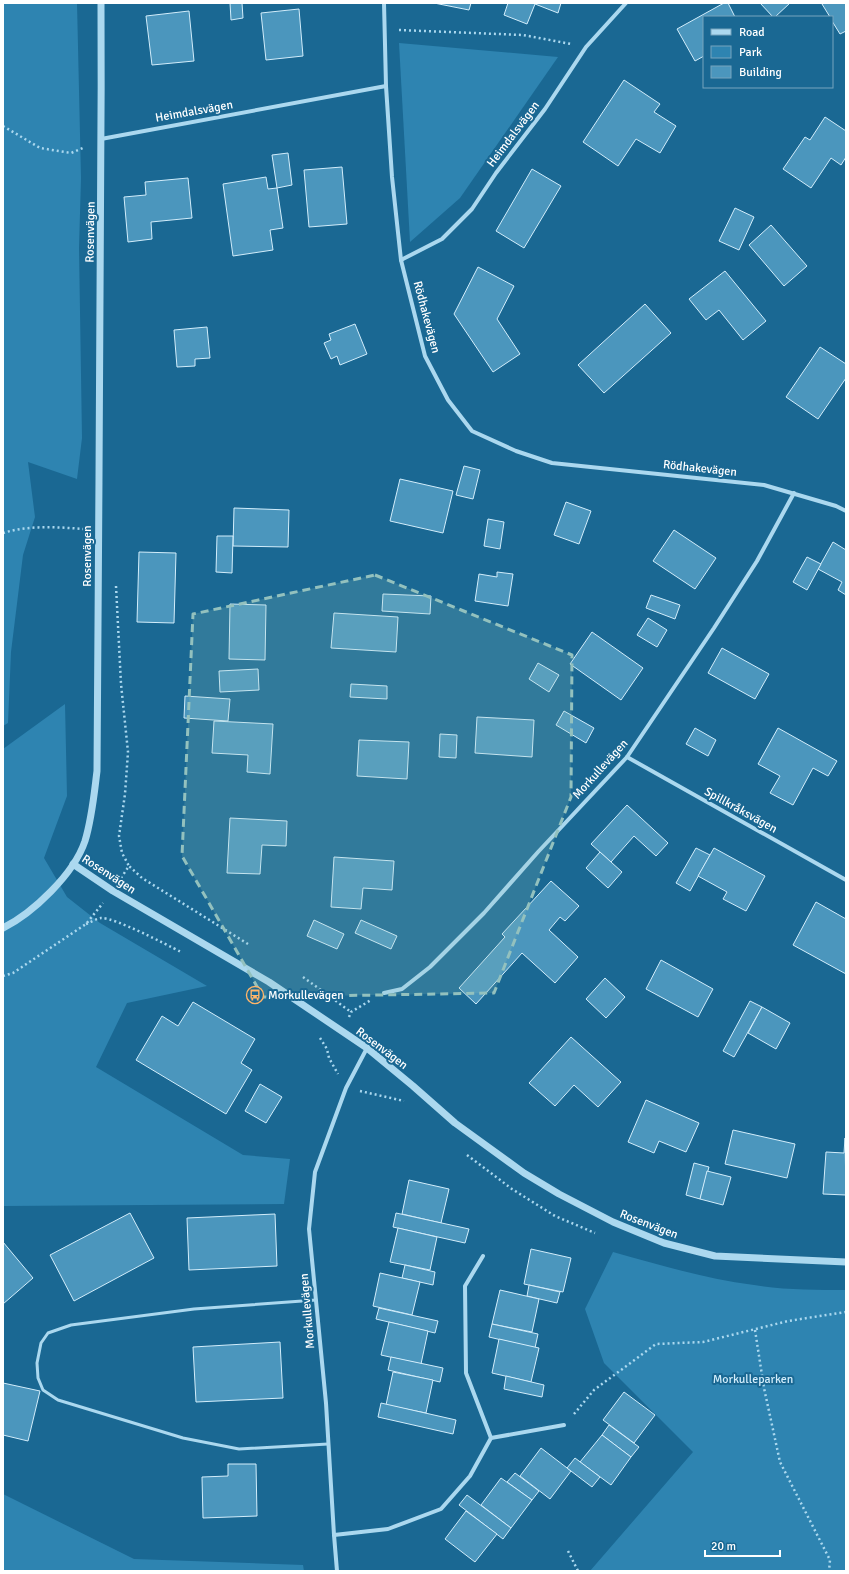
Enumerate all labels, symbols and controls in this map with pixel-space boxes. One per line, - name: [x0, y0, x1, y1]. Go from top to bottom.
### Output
- legend: [703, 16, 833, 88]
- text: Road: [739, 25, 765, 40]
- text: Park: [739, 45, 762, 60]
- text: Building: [739, 65, 782, 80]
- street label: Heimdalsvägen: [154, 97, 234, 126]
- street label: Heimdalsvägen: [484, 98, 543, 170]
- street label: Rosenvägen: [82, 201, 99, 263]
- street label: Rödhakevägen: [410, 279, 443, 355]
- street label: Rödhakevägen: [662, 457, 738, 480]
- street label: Rosenvägen: [80, 525, 95, 587]
- street label: Morkullevägen: [569, 736, 631, 803]
- street label: Spillkråksvägen: [702, 784, 780, 837]
- street label: Rosenvägen: [79, 851, 139, 897]
- bus stop icon: Morkullevägen: [245, 985, 265, 1005]
- place label: Morkullevägen: [268, 988, 344, 1003]
- street label: Rosenvägen: [353, 1024, 411, 1073]
- street label: Rosenvägen: [618, 1206, 680, 1242]
- street label: Morkullevägen: [297, 1273, 318, 1349]
- park label: Morkulleparken: [713, 1372, 793, 1387]
- scale bar: [705, 1532, 780, 1558]
- text: 20 m: [711, 1539, 736, 1554]

